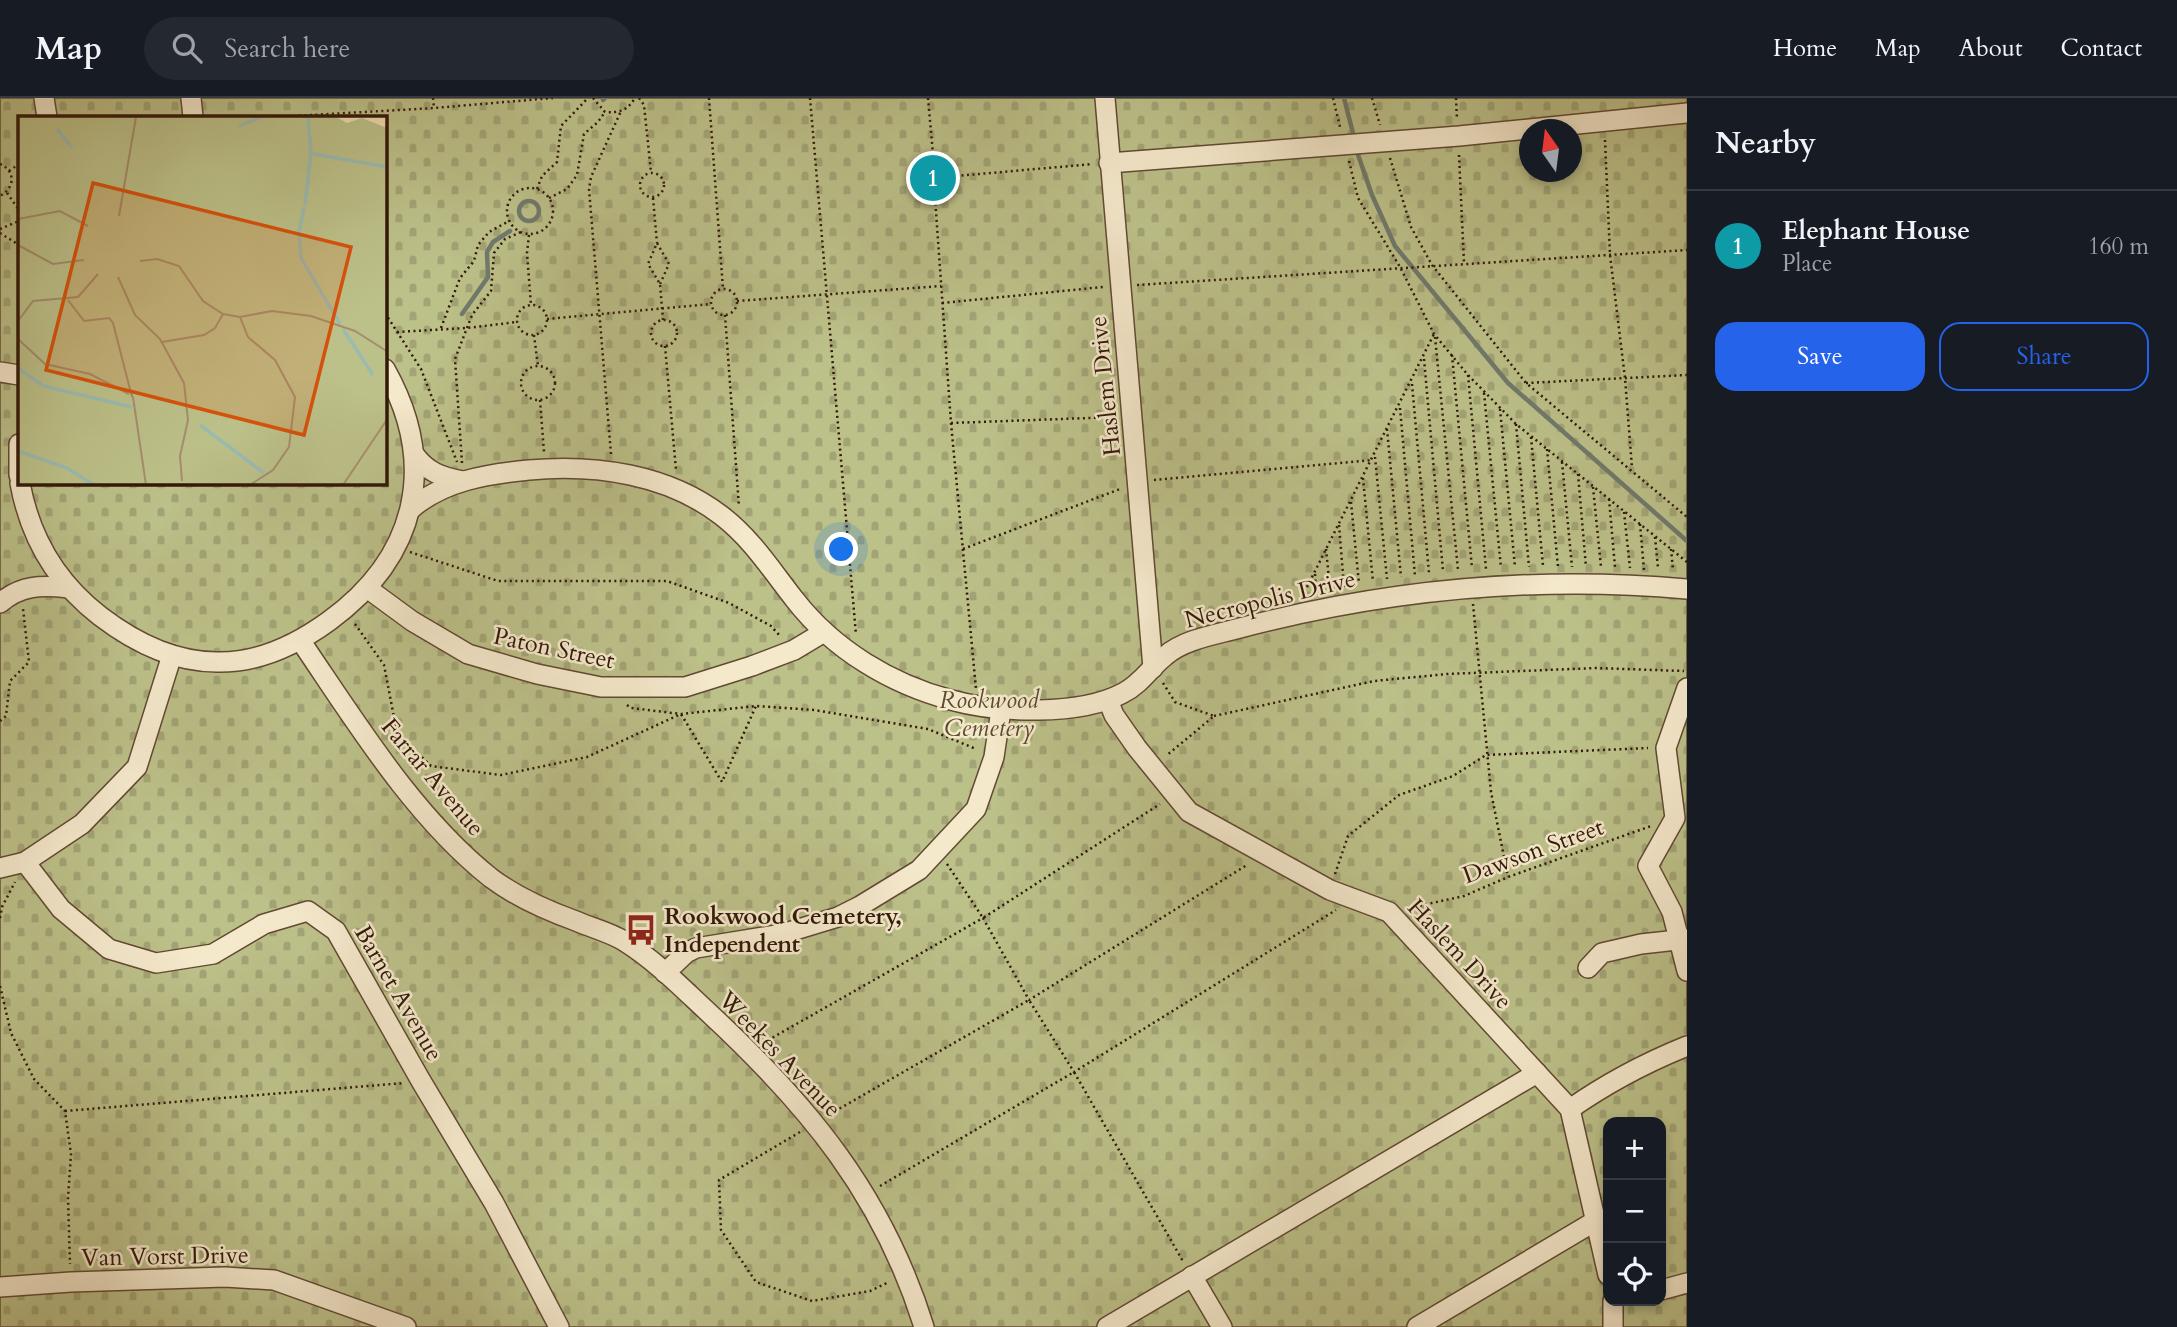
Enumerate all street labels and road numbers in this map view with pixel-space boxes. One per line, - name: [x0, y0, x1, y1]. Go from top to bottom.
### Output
- street label: Haslem Drive: [1082, 314, 1129, 457]
- street label: Necropolis Drive: [1181, 562, 1359, 637]
- street label: Paton Street: [490, 620, 618, 677]
- street label: Farrar Avenue: [373, 711, 492, 843]
- street label: Dawson Street: [1458, 811, 1609, 892]
- street label: Haslem Drive: [1400, 892, 1520, 1017]
- street label: Barnet Avenue: [346, 919, 451, 1067]
- street label: Weekes Avenue: [710, 983, 849, 1125]
- street label: Van Vorst Drive: [81, 1239, 249, 1274]

